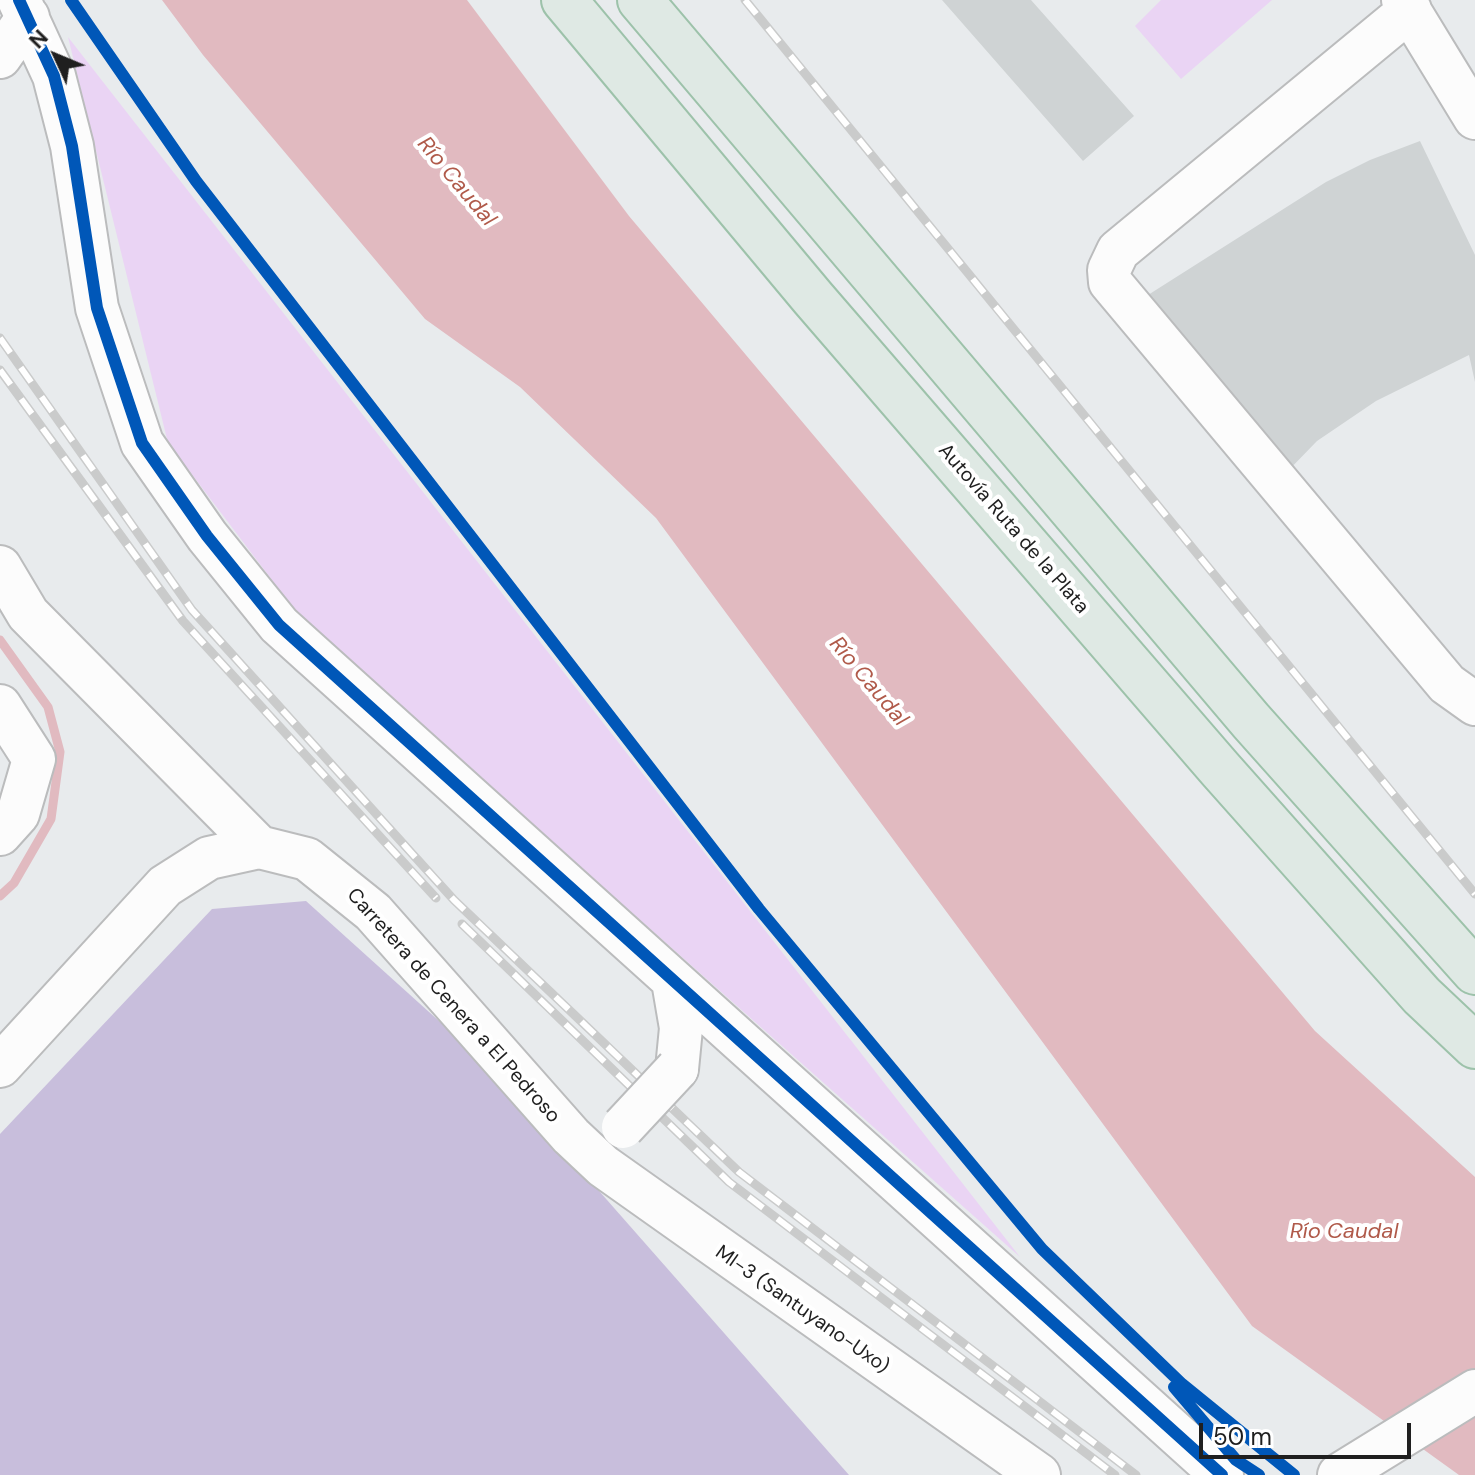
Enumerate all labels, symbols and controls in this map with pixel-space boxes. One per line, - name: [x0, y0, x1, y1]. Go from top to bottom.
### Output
- north arrow: [16, 16, 96, 96]
- text: N: [22, 23, 54, 55]
- water label: Río Caudal: [411, 132, 501, 232]
- street label: Autovía Ruta de la Plata: [933, 439, 1093, 619]
- water label: Río Caudal: [823, 632, 913, 732]
- street label: Carretera de Cenera a El Pedroso: [341, 884, 565, 1128]
- water label: Río Caudal: [1290, 1219, 1398, 1245]
- street label: MI-3 (Santuyano-Uxo): [710, 1241, 894, 1379]
- scale bar: [1203, 1407, 1415, 1457]
- text: 50 m: [1213, 1421, 1272, 1452]

